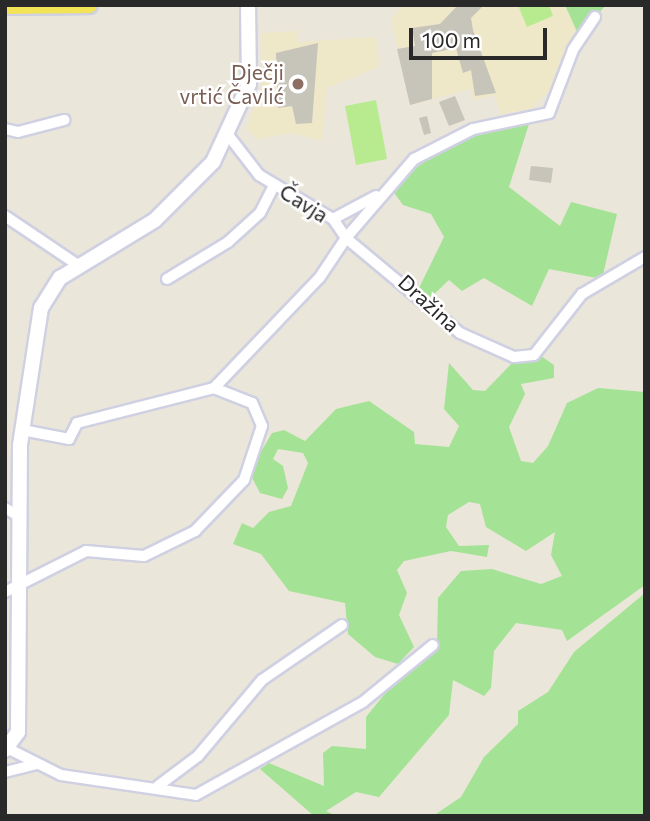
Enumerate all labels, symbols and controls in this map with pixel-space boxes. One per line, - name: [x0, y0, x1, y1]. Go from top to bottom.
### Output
- scale bar: [412, 14, 550, 58]
- text: 100 m: [422, 27, 481, 52]
- place label: Dječji vrtić Čavlić: [179, 59, 284, 109]
- marker: Dječji vrtić Čavlić: [290, 76, 306, 92]
- street label: Čavja: [275, 178, 333, 228]
- street label: Dražina: [393, 269, 465, 337]

